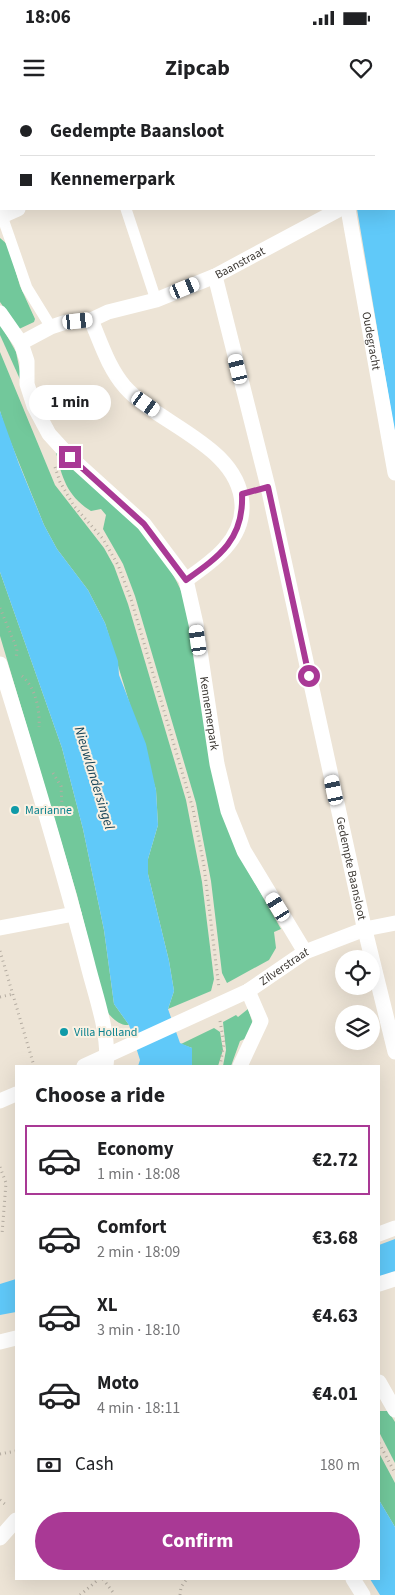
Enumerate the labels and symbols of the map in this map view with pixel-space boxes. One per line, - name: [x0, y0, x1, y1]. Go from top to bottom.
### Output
- street label: Baanstraat: [212, 242, 268, 283]
- car: [168, 275, 201, 301]
- street label: Oudegracht: [358, 310, 385, 372]
- car: [62, 312, 93, 330]
- car: [227, 353, 248, 385]
- callout: 1 min: [29, 384, 111, 420]
- car: [129, 389, 162, 419]
- route end: [59, 446, 81, 468]
- car: [188, 624, 207, 656]
- route start: [298, 665, 320, 687]
- street label: Kennemerpark: [195, 675, 223, 752]
- water label: Nieuwlandersingel: [69, 724, 119, 833]
- car: [323, 774, 344, 806]
- place label: Marianne: [25, 802, 72, 819]
- marker: Marianne: [9, 804, 21, 816]
- street label: Gedempte Baansloot: [332, 815, 371, 922]
- car: [263, 890, 292, 924]
- street label: Zilverstraat: [256, 943, 311, 989]
- place label: Villa Holland: [74, 1024, 137, 1041]
- marker: Villa Holland: [58, 1026, 70, 1038]

